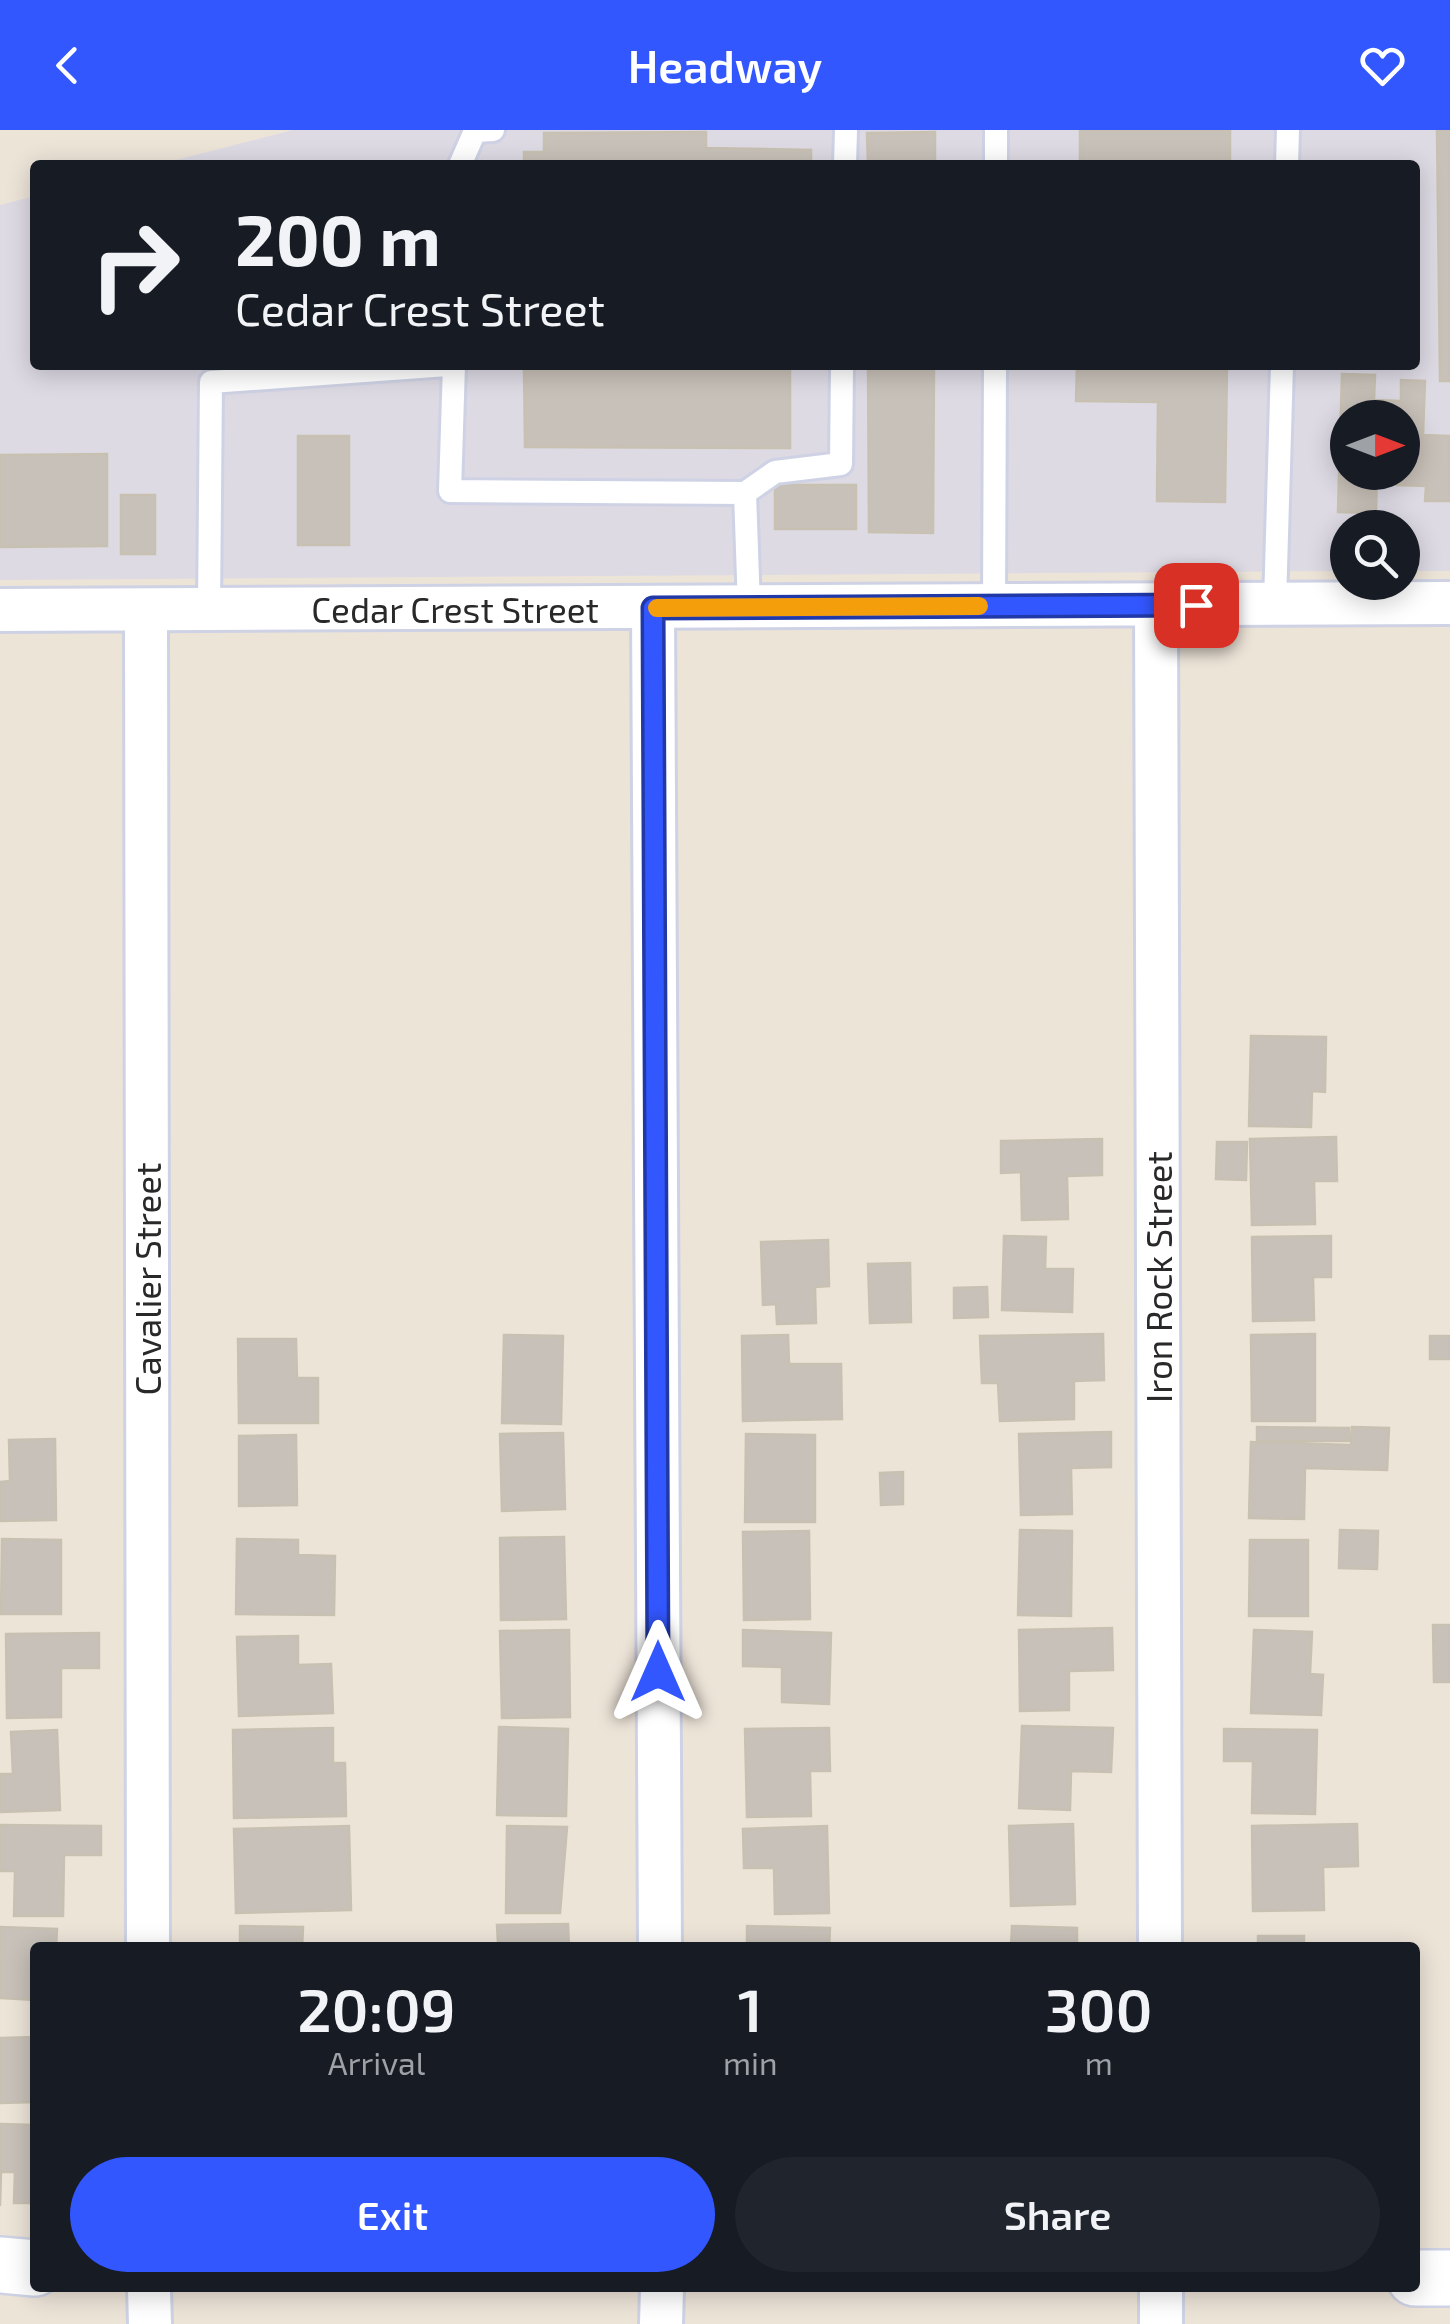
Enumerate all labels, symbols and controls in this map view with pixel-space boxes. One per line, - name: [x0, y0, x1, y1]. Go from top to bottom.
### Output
- icon: back: [40, 38, 95, 93]
- text: Headway: [628, 38, 822, 92]
- icon: heart: [1355, 38, 1410, 93]
- text: 200 m: [235, 196, 441, 280]
- icon: right: [70, 200, 200, 330]
- text: Cedar Crest Street: [235, 281, 605, 335]
- north arrow: [1330, 400, 1420, 490]
- map controls: [1330, 400, 1420, 600]
- button: search: [1330, 510, 1420, 600]
- pin: [1154, 563, 1239, 648]
- icon: arrive: [1169, 578, 1224, 633]
- street label: Cedar Crest Street: [311, 588, 599, 630]
- street label: Iron Rock Street: [1137, 1151, 1179, 1403]
- street label: Cavalier Street: [126, 1163, 168, 1396]
- position arrow: [606, 1620, 710, 1724]
- text: 20:09: [297, 1972, 456, 2044]
- text: 1: [738, 1972, 763, 2044]
- text: 300: [1045, 1972, 1153, 2044]
- text: Arrival: [328, 2043, 425, 2081]
- text: min: [723, 2043, 778, 2081]
- text: m: [1085, 2043, 1113, 2081]
- button: Exit: [70, 2157, 715, 2272]
- button: Share: [735, 2157, 1380, 2272]

